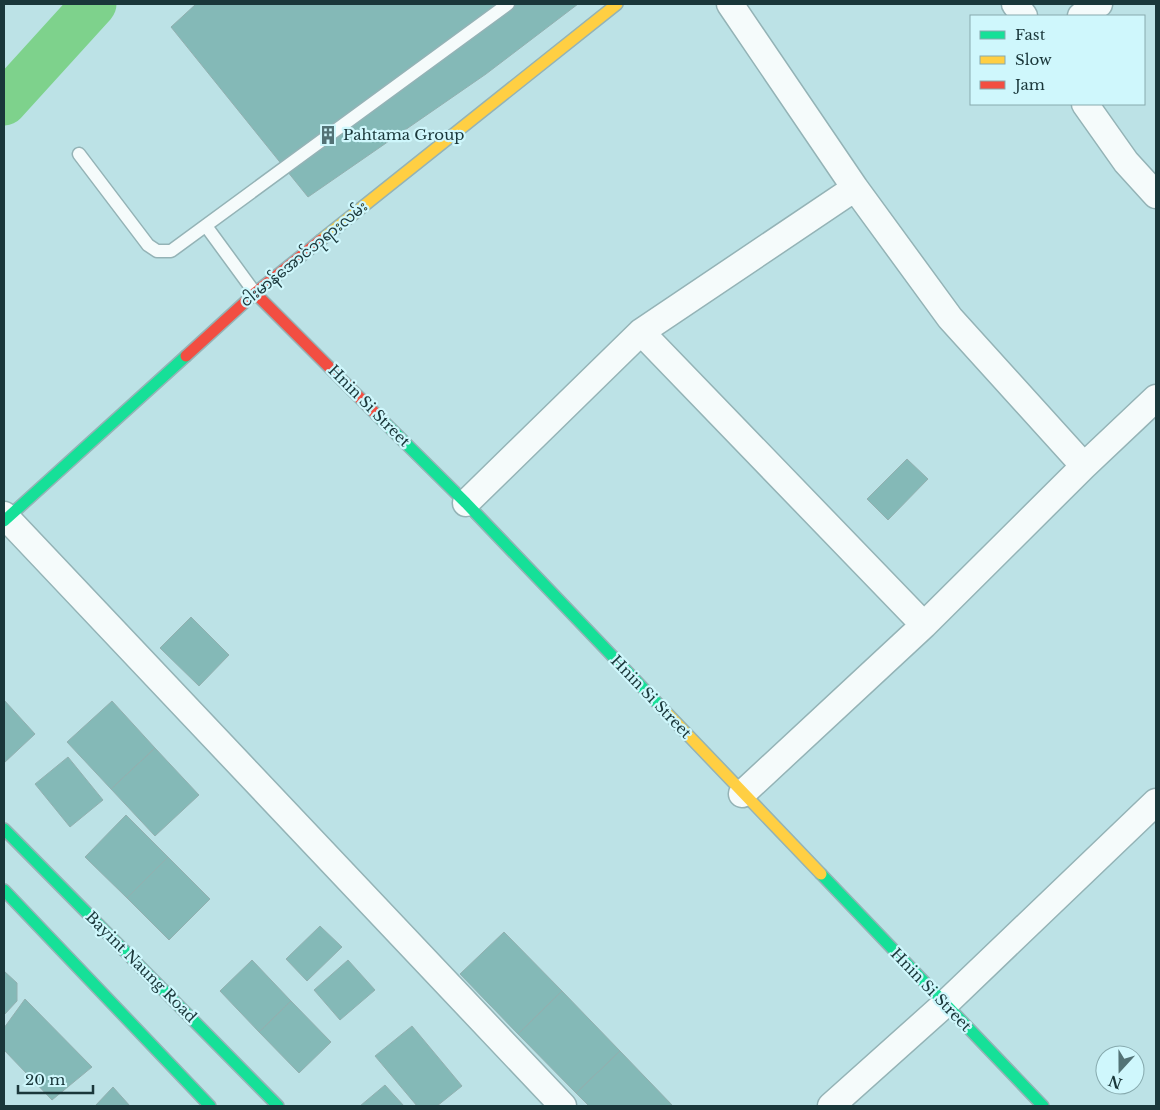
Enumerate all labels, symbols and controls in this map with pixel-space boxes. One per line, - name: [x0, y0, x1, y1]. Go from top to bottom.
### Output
- legend: [970, 15, 1145, 105]
- text: Fast: [1015, 25, 1046, 44]
- text: Slow: [1015, 50, 1052, 69]
- text: Jam: [1013, 75, 1045, 94]
- building icon: Pahtama Group: [317, 124, 339, 146]
- place label: Pahtama Group: [343, 125, 464, 144]
- street label: ငါးမာန်အောင်ဘုရားလမ်း: [236, 197, 373, 313]
- street label: Hnin Si Street: [324, 361, 415, 451]
- street label: Hnin Si Street: [607, 651, 696, 742]
- street label: Bayint Naung Road: [82, 907, 201, 1026]
- street label: Hnin Si Street: [887, 944, 976, 1035]
- north arrow: [1095, 1045, 1145, 1095]
- scale bar: [18, 1062, 92, 1094]
- text: 20 m: [25, 1070, 65, 1089]
- text: N: [1106, 1071, 1125, 1093]

